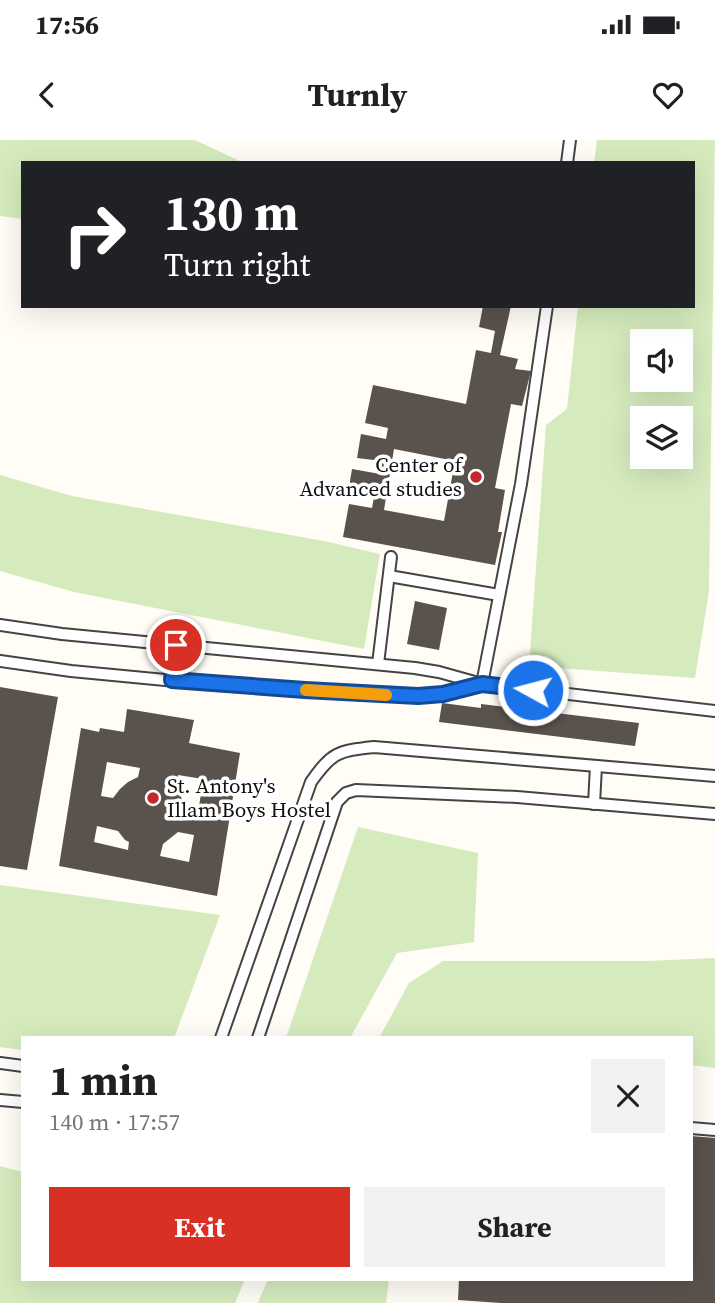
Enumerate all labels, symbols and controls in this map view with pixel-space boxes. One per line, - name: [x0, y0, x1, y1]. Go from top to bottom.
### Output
- text: 17:56: [35, 7, 99, 43]
- text: Turnly: [308, 73, 407, 117]
- icon: back: [28, 76, 66, 114]
- icon: heart: [649, 76, 687, 114]
- text: 130 m: [164, 179, 299, 246]
- icon: right: [49, 189, 140, 280]
- text: Turn right: [164, 243, 310, 287]
- map controls: [630, 329, 693, 469]
- button: sound: [630, 329, 693, 392]
- button: layers: [630, 406, 693, 469]
- place label: Center of Advanced studies: [299, 450, 464, 503]
- marker: Center of Advanced studies: [468, 469, 484, 485]
- pin: [146, 615, 206, 675]
- icon: arrive: [157, 626, 195, 664]
- position arrow: [496, 653, 570, 727]
- place label: St. Antony's Illam Boys Hostel: [167, 771, 331, 824]
- marker: St. Antony's Illam Boys Hostel: [145, 790, 161, 806]
- text: 1 min: [49, 1051, 158, 1109]
- button: close: [591, 1059, 665, 1133]
- text: 140 m · 17:57: [49, 1106, 180, 1138]
- button: Exit: [49, 1187, 350, 1267]
- button: Share: [364, 1187, 665, 1267]

